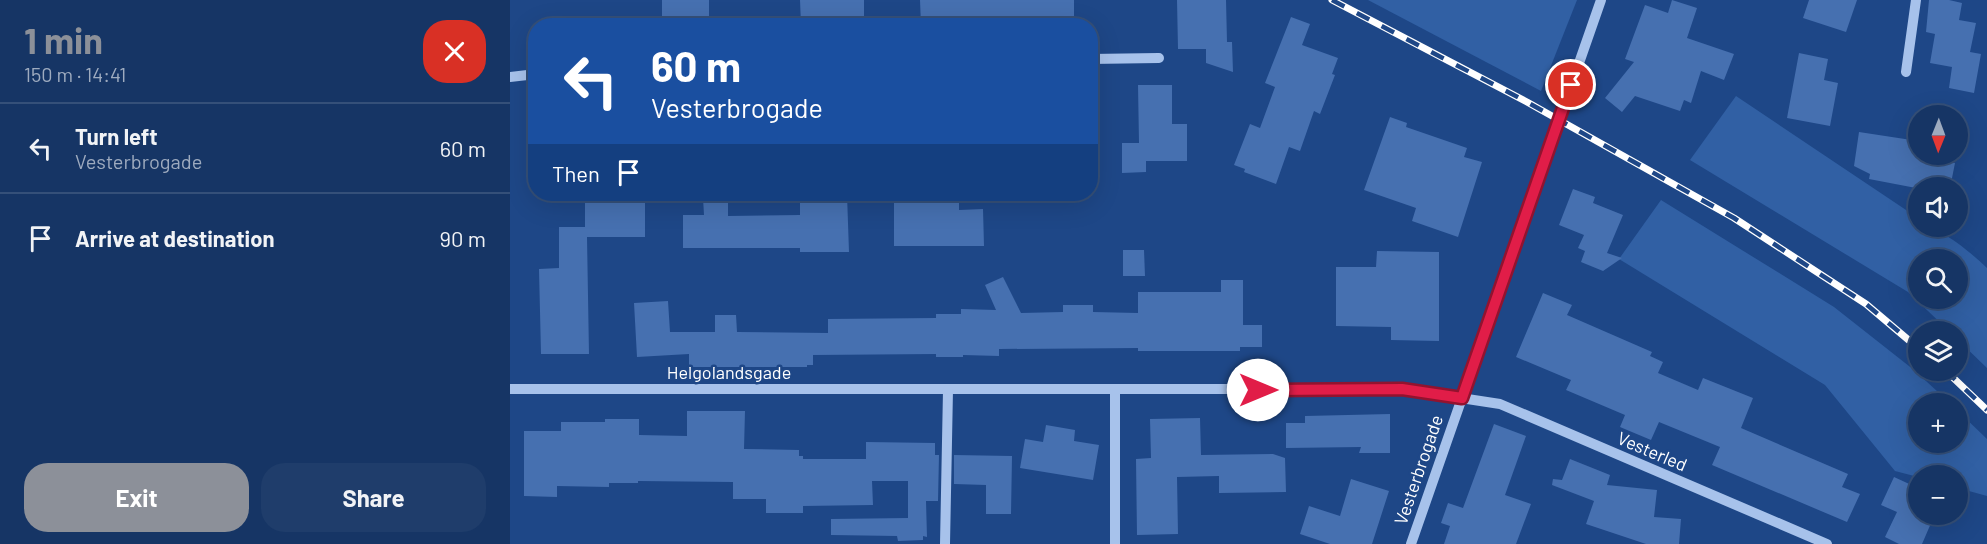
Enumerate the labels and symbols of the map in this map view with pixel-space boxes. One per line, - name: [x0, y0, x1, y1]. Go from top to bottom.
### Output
- pin: [1545, 59, 1596, 110]
- north arrow: [1908, 105, 1968, 165]
- position arrow: [1226, 358, 1290, 422]
- street label: Helgolandsgade: [667, 361, 791, 383]
- street label: Vesterbrogade: [1389, 412, 1447, 527]
- street label: Vesterled: [1614, 427, 1691, 476]

